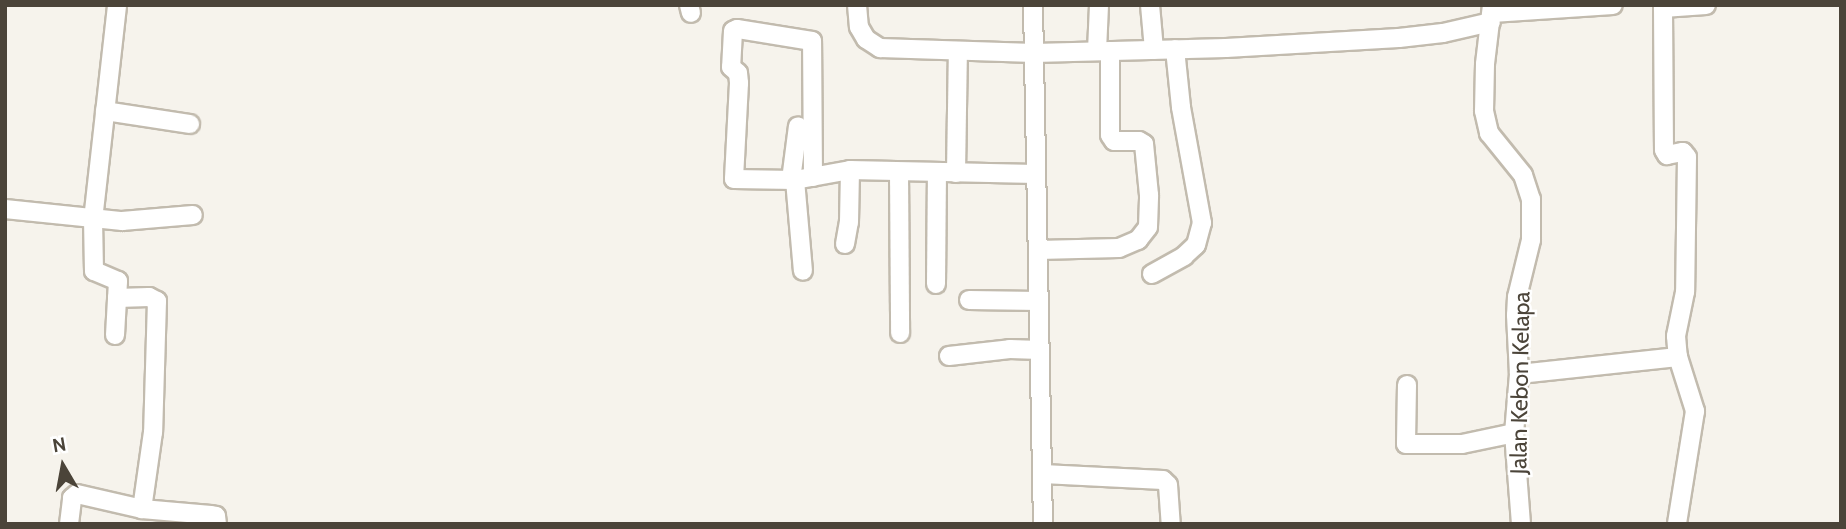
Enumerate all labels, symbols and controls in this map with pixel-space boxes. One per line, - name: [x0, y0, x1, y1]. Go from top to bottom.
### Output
- street label: Jalan Kebon Kelapa: [1505, 291, 1535, 475]
- north arrow: [28, 431, 98, 501]
- text: N: [51, 432, 68, 457]

